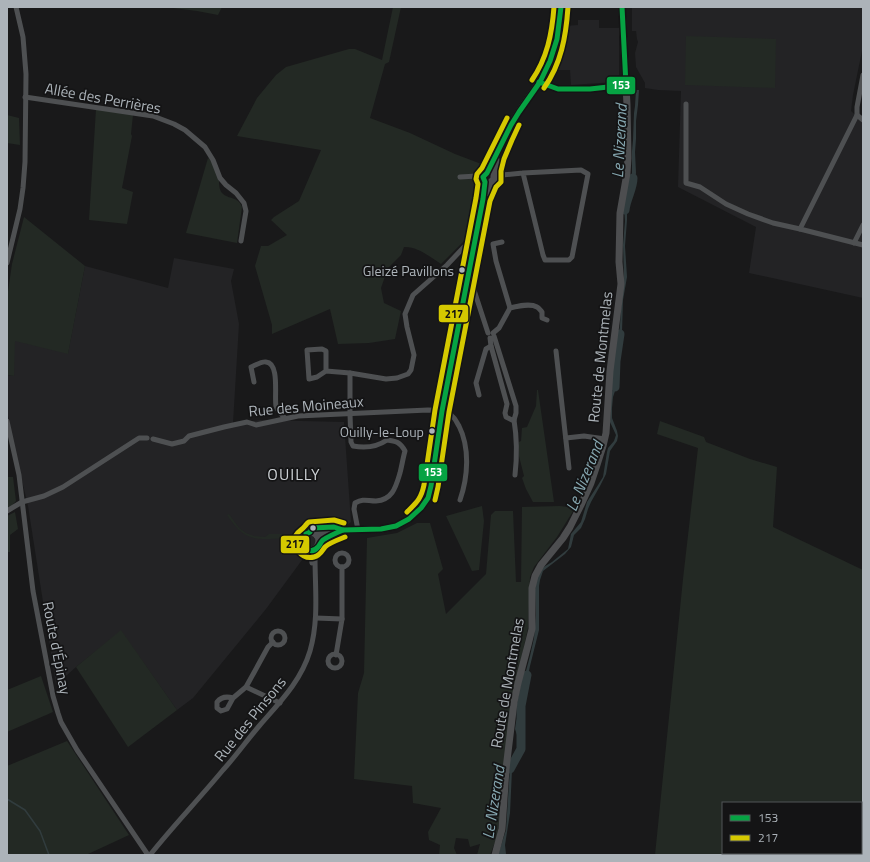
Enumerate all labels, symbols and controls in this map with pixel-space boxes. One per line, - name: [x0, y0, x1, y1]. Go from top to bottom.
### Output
- street label: Allée des Perrières: [43, 76, 163, 120]
- line badge: 153: [606, 76, 636, 95]
- text: 153: [612, 77, 630, 93]
- water label: Le Nizerand: [605, 102, 633, 178]
- place label: Gleizé Pavillons: [363, 260, 454, 281]
- marker: Gleizé Pavillons: [457, 265, 467, 275]
- street label: Route de Montmelas: [582, 290, 618, 424]
- line badge: 217: [438, 304, 469, 323]
- text: 217: [445, 306, 463, 322]
- street label: Rue des Moineaux: [247, 389, 365, 422]
- place label: Ouilly-le-Loup: [340, 421, 424, 442]
- marker: Ouilly-le-Loup: [427, 426, 437, 436]
- water label: Le Nizerand: [559, 435, 610, 515]
- district label: OUILLY: [267, 462, 321, 486]
- line badge: 153: [418, 463, 448, 482]
- text: 153: [424, 464, 442, 480]
- unlabelled marker: [308, 523, 318, 533]
- line badge: 217: [280, 535, 310, 554]
- text: 217: [286, 536, 304, 552]
- street label: Route d'Épinay: [37, 599, 77, 697]
- street label: Route de Montmelas: [484, 616, 530, 750]
- street label: Rue des Pinsons: [208, 671, 292, 767]
- water label: Le Nizerand: [475, 762, 511, 840]
- legend: [722, 802, 862, 854]
- text: 153: [758, 808, 778, 827]
- text: 217: [758, 828, 778, 847]

